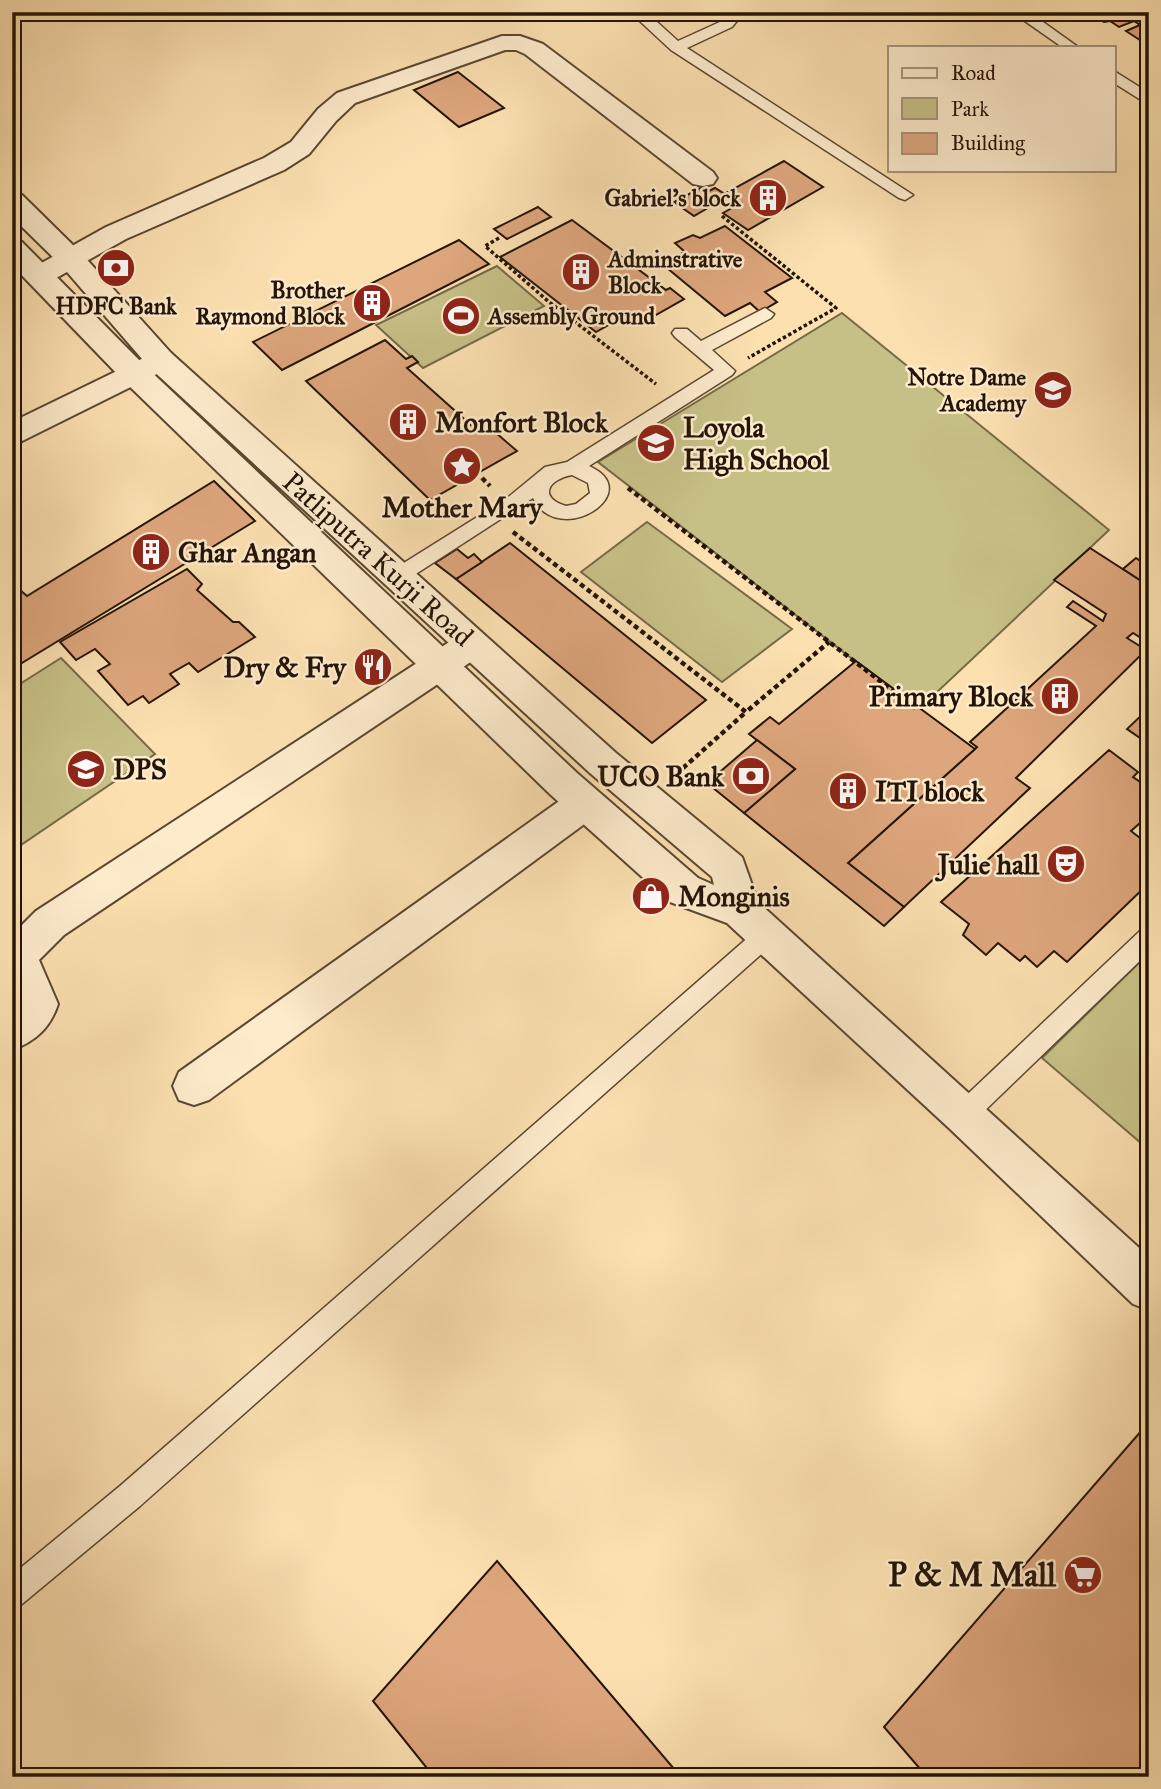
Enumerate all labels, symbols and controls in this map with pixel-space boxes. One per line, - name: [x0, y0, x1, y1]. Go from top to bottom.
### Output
- legend: [888, 46, 1116, 172]
- text: Road: [951, 60, 996, 86]
- text: Park: [951, 96, 989, 122]
- text: Building: [951, 130, 1025, 156]
- building icon: Gabriel's block: [747, 177, 789, 219]
- place label: Gabriel's block: [605, 184, 742, 212]
- place label: Adminstrative Block: [606, 245, 743, 299]
- bank icon: HDFC Bank: [95, 247, 137, 289]
- building icon: Adminstrative Block: [560, 251, 602, 293]
- place label: Brother Raymond Block: [195, 276, 346, 331]
- building icon: Brother Raymond Block: [351, 282, 393, 324]
- place label: HDFC Bank: [55, 292, 178, 320]
- sports icon: Assembly Ground: [440, 295, 482, 337]
- place label: Assembly Ground: [486, 302, 655, 331]
- place label: Notre Dame Academy: [907, 363, 1027, 418]
- school or university icon: Notre Dame Academy: [1032, 369, 1074, 411]
- building icon: Monfort Block: [387, 401, 429, 443]
- place label: Monfort Block: [435, 405, 609, 440]
- place label: Loyola High School: [683, 410, 829, 477]
- school or university icon: Loyola High School: [635, 422, 677, 464]
- place icon: Mother Mary: [441, 445, 483, 487]
- street label: Patliputra Kurji Road: [275, 464, 481, 654]
- place label: Mother Mary: [382, 490, 543, 525]
- building icon: Ghar Angan: [130, 531, 172, 573]
- place label: Ghar Angan: [178, 535, 316, 570]
- restaurant icon: Dry & Fry: [352, 646, 394, 688]
- place label: Dry & Fry: [223, 650, 347, 685]
- building icon: Primary Block: [1039, 675, 1081, 717]
- place label: Primary Block: [869, 679, 1034, 714]
- school or university icon: DPS: [65, 748, 107, 790]
- place label: DPS: [113, 752, 167, 787]
- bank icon: UCO Bank: [730, 755, 772, 797]
- place label: UCO Bank: [597, 759, 725, 794]
- building icon: ITI block: [827, 770, 869, 812]
- place label: ITI block: [875, 774, 985, 809]
- theatre icon: Julie hall: [1045, 843, 1087, 885]
- place label: Julie hall: [934, 847, 1039, 882]
- shop icon: Monginis: [630, 875, 672, 917]
- place label: Monginis: [678, 879, 790, 914]
- supermarket icon: P & M Mall: [1062, 1554, 1104, 1596]
- place label: P & M Mall: [888, 1555, 1057, 1595]

